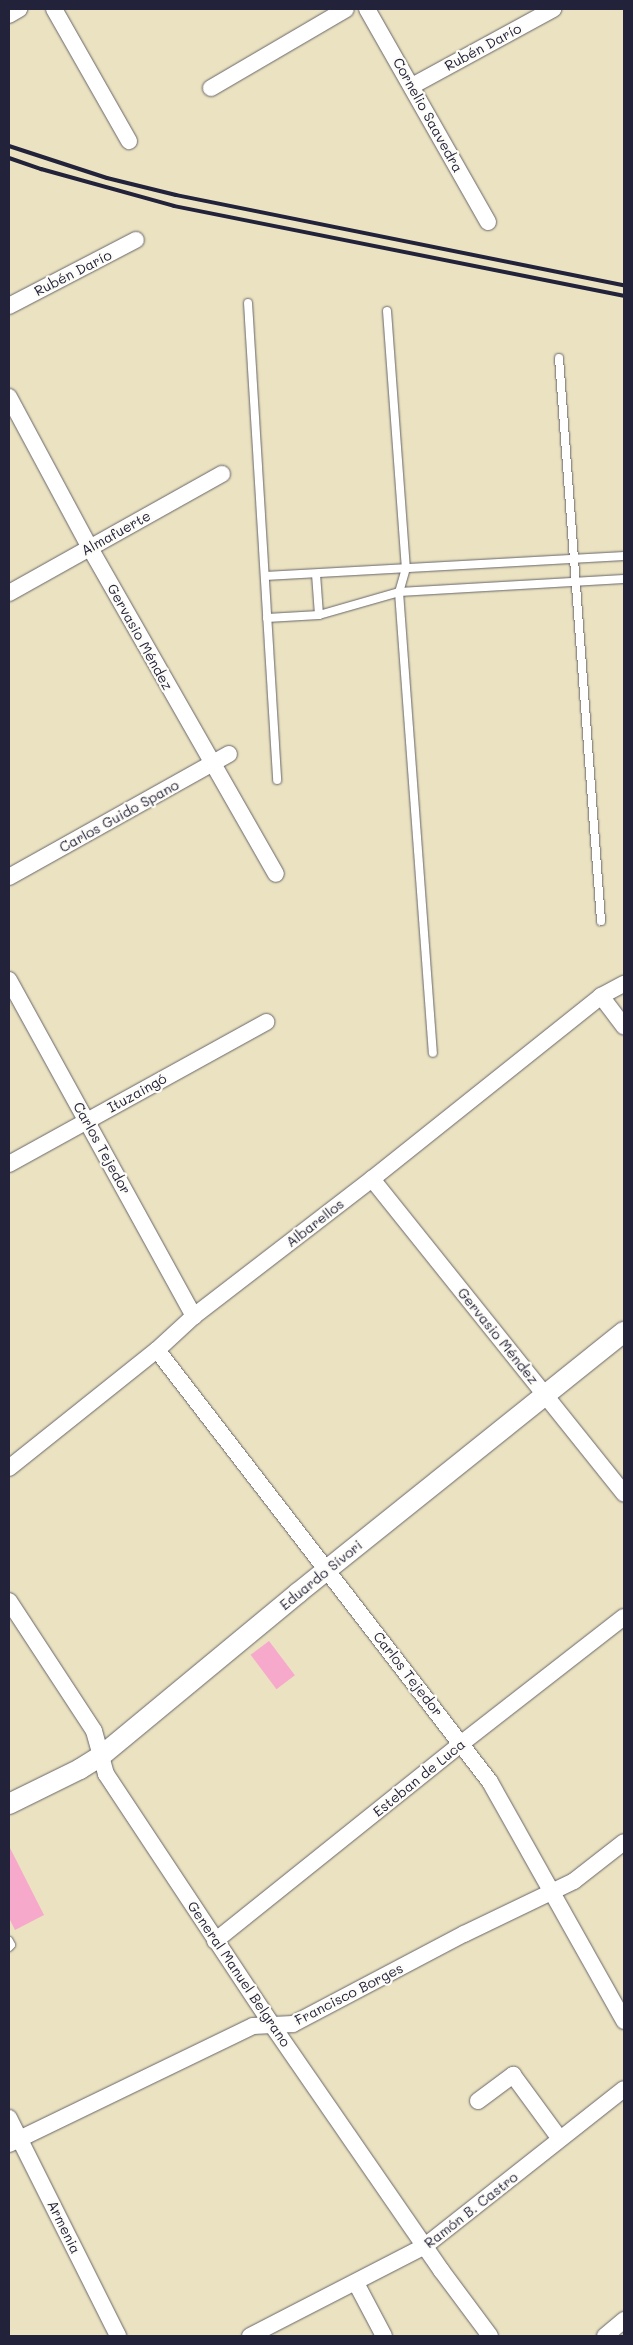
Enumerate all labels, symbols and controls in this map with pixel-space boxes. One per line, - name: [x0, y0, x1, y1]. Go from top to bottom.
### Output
- street label: Rubén Darío: [442, 20, 524, 74]
- street label: Cornelio Saavedra: [390, 55, 466, 175]
- street label: Rubén Darío: [32, 246, 114, 300]
- street label: Almafuerte: [78, 507, 154, 559]
- street label: Gervasio Méndez: [104, 581, 176, 693]
- street label: Carlos Guido Spano: [56, 776, 182, 856]
- street label: Ituzaingó: [105, 1070, 169, 1116]
- street label: Carlos Tejedor: [70, 1099, 134, 1197]
- street label: Albarellos: [283, 1195, 347, 1251]
- street label: Gervasio Méndez: [454, 1284, 542, 1388]
- street label: Eduardo Sívori: [276, 1537, 366, 1613]
- street label: Carlos Tejedor: [370, 1628, 446, 1720]
- street label: Esteban de Luca: [370, 1736, 468, 1820]
- street label: General Manuel Belgrano: [184, 1898, 294, 2050]
- street label: Francisco Borges: [292, 1959, 406, 2029]
- street label: Ramón B. Castro: [421, 2168, 521, 2252]
- street label: Armenia: [44, 2198, 84, 2256]

